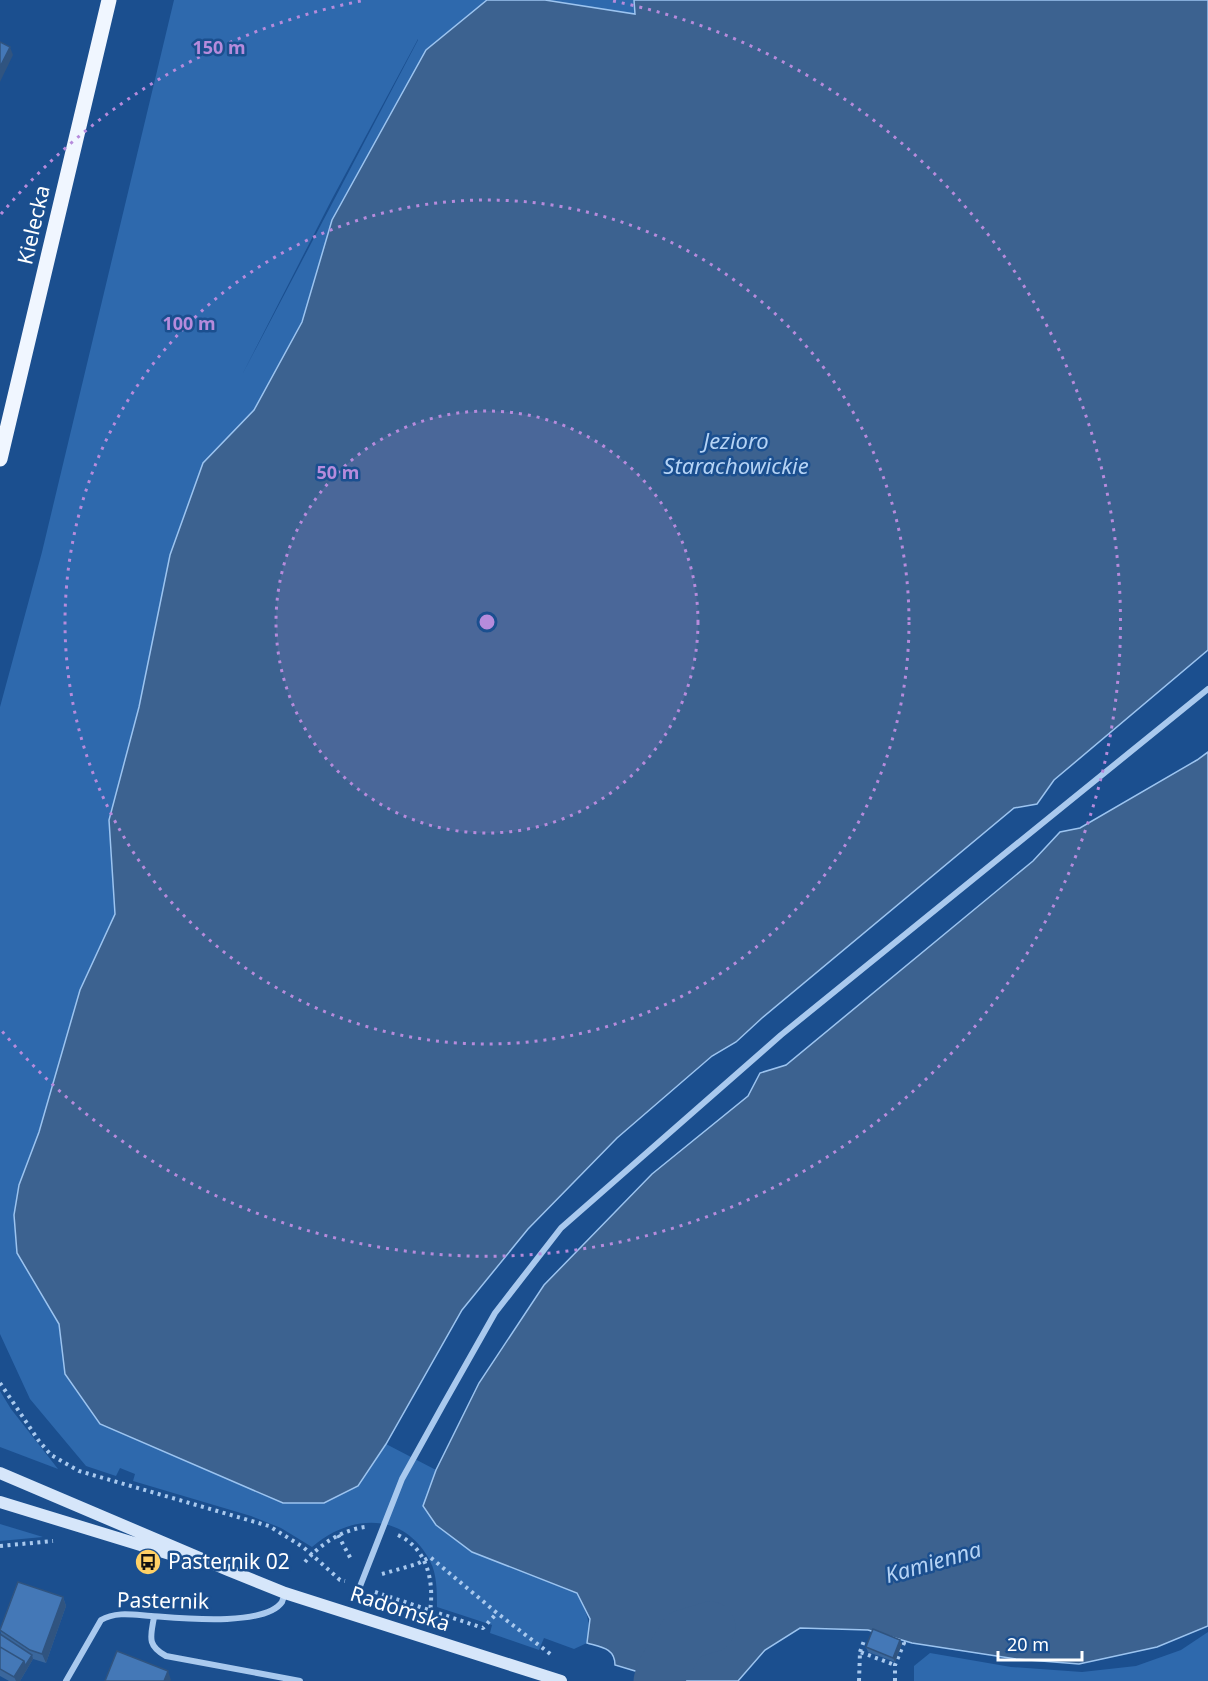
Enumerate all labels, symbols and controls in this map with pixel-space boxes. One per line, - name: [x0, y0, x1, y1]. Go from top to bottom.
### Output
- text: 150 m: [192, 35, 246, 59]
- street label: Kielecka: [10, 182, 56, 267]
- text: 100 m: [162, 311, 216, 335]
- water label: Jezioro Starachowickie: [663, 425, 809, 480]
- text: 50 m: [317, 460, 359, 484]
- centre of rings: [477, 612, 497, 632]
- water label: Kamienna: [881, 1533, 985, 1589]
- bus stop icon: Pasternik 02: [133, 1547, 163, 1577]
- place label: Pasternik 02: [168, 1547, 290, 1575]
- street label: Radomska: [347, 1579, 454, 1637]
- street label: Pasternik: [117, 1585, 210, 1615]
- scale bar: [998, 1624, 1082, 1662]
- text: 20 m: [1007, 1632, 1049, 1656]

